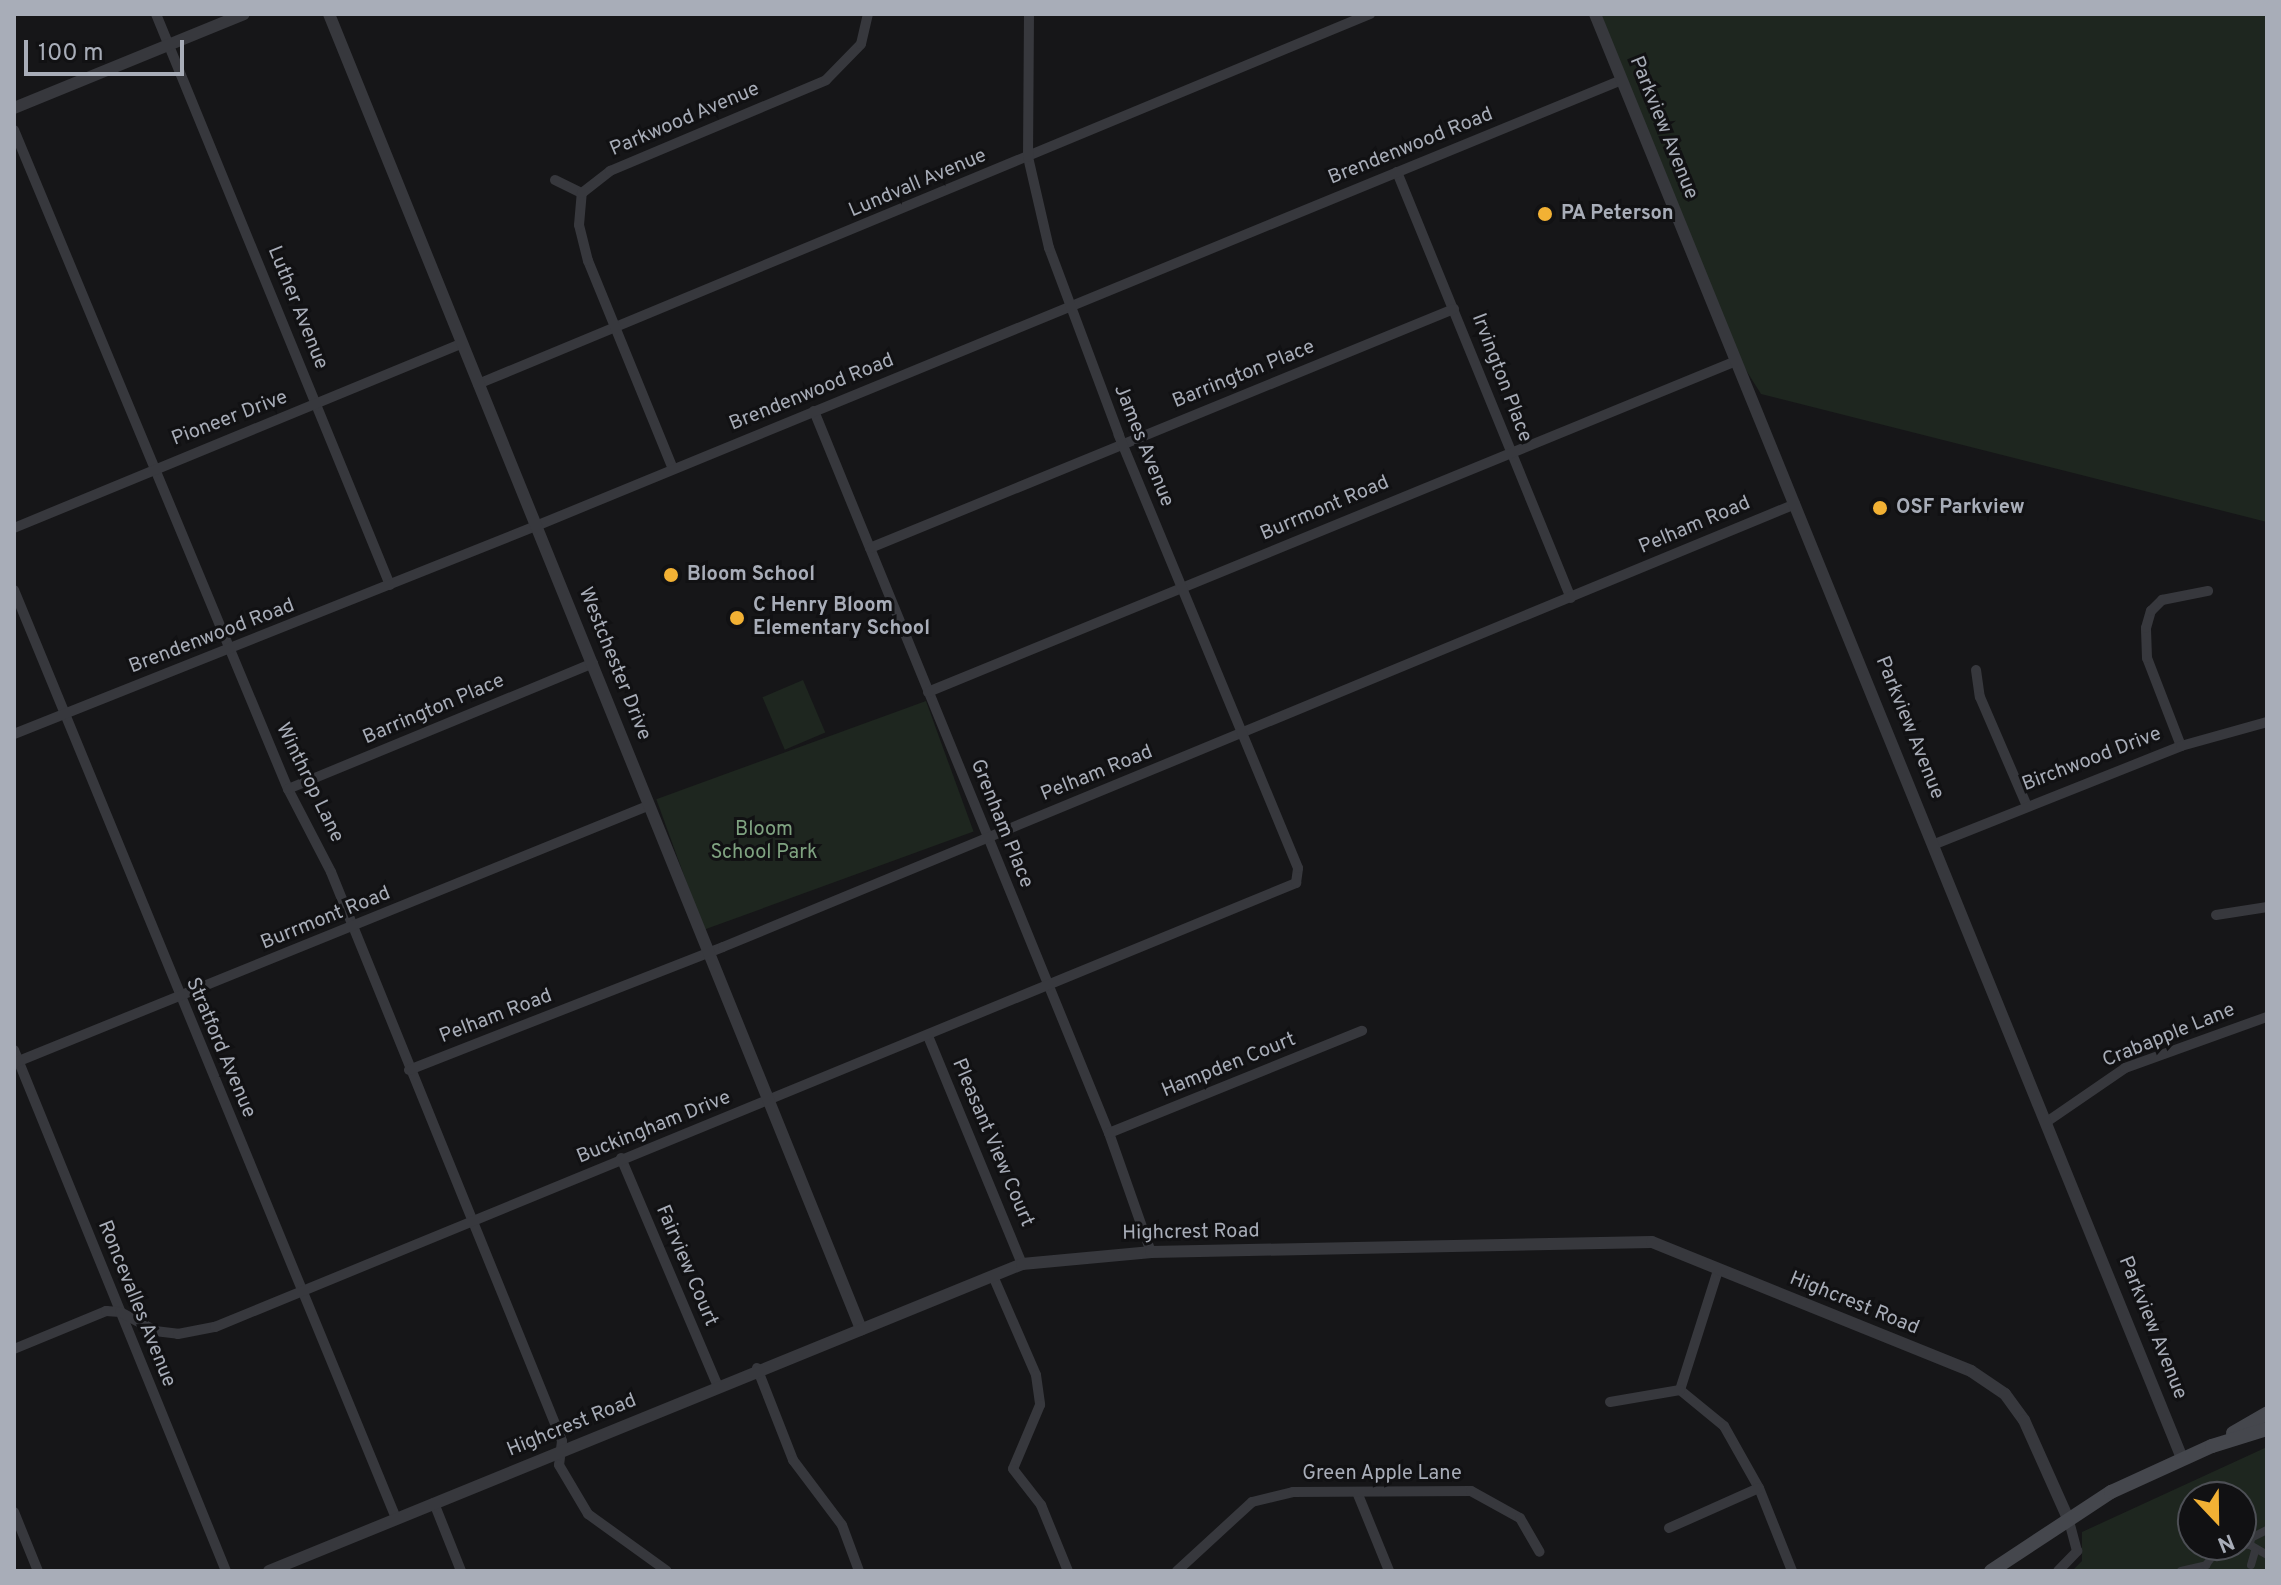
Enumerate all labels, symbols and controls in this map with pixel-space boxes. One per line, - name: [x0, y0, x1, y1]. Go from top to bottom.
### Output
- scale bar: [28, 24, 188, 74]
- text: 100 m: [38, 39, 104, 69]
- street label: Parkview Avenue: [1623, 53, 1703, 203]
- street label: Parkwood Avenue: [606, 78, 764, 162]
- street label: Brendenwood Road: [1325, 103, 1497, 191]
- street label: Lundvall Avenue: [845, 144, 991, 224]
- place label: PA Peterson: [1561, 202, 1674, 226]
- marker: PA Peterson: [1536, 205, 1554, 223]
- street label: Luther Avenue: [261, 243, 333, 373]
- street label: Irvington Place: [1465, 310, 1537, 446]
- street label: Barrington Place: [1169, 336, 1319, 414]
- street label: Brendenwood Road: [726, 349, 898, 437]
- street label: James Avenue: [1107, 381, 1179, 511]
- street label: Pioneer Drive: [169, 386, 291, 452]
- street label: Burrmont Road: [1257, 471, 1393, 547]
- street label: Pelham Road: [1636, 492, 1754, 560]
- place label: OSF Parkview: [1896, 496, 2025, 520]
- marker: OSF Parkview: [1871, 499, 1889, 517]
- place label: Bloom School: [687, 563, 815, 587]
- marker: Bloom School: [662, 566, 680, 584]
- street label: Westchester Drive: [572, 584, 656, 744]
- street label: Brendenwood Road: [126, 594, 298, 680]
- place label: C Henry Bloom Elementary School: [753, 594, 930, 641]
- marker: C Henry Bloom Elementary School: [728, 609, 746, 627]
- street label: Parkview Avenue: [1869, 653, 1949, 803]
- street label: Barrington Place: [360, 669, 508, 751]
- street label: Winthrop Lane: [270, 719, 348, 847]
- street label: Birchwood Drive: [2019, 722, 2165, 798]
- street label: Pelham Road: [1037, 741, 1157, 807]
- street label: Grenham Place: [964, 756, 1038, 892]
- park label: Bloom School Park: [710, 819, 818, 866]
- street label: Burrmont Road: [258, 882, 394, 956]
- street label: Stratford Avenue: [179, 974, 261, 1122]
- street label: Pelham Road: [436, 985, 556, 1049]
- street label: Crabapple Lane: [2099, 999, 2239, 1073]
- street label: Hampden Court: [1158, 1028, 1300, 1104]
- street label: Pleasant View Court: [946, 1055, 1038, 1231]
- street label: Buckingham Drive: [573, 1086, 735, 1170]
- street label: Fairview Court: [650, 1202, 722, 1330]
- street label: Roncevalles Avenue: [91, 1217, 181, 1391]
- street label: Highcrest Road: [1122, 1220, 1260, 1246]
- street label: Parkview Avenue: [2112, 1253, 2192, 1403]
- street label: Highcrest Road: [1786, 1267, 1922, 1341]
- street label: Highcrest Road: [504, 1389, 640, 1463]
- street label: Green Apple Lane: [1302, 1462, 1462, 1486]
- north arrow: [2177, 1481, 2257, 1561]
- text: N: [2213, 1526, 2238, 1557]

